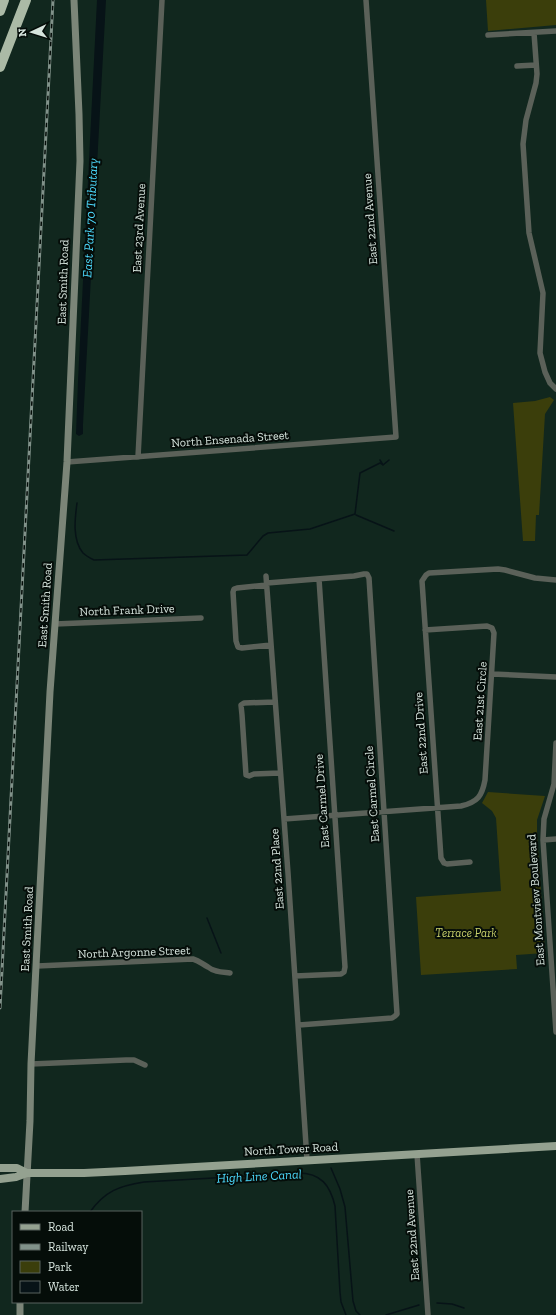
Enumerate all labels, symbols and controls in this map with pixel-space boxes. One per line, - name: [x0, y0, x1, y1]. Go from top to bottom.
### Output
- north arrow: [12, 12, 52, 52]
- text: N: [16, 27, 29, 37]
- water label: East Park 70 Tributary: [79, 158, 101, 278]
- street label: East 22nd Avenue: [360, 173, 380, 265]
- street label: East 23rd Avenue: [130, 183, 148, 273]
- street label: East Smith Road: [55, 239, 71, 325]
- street label: North Ensenada Street: [171, 428, 290, 450]
- street label: East Smith Road: [35, 562, 55, 648]
- street label: North Frank Drive: [79, 601, 175, 619]
- street label: East 21st Circle: [470, 661, 490, 741]
- street label: East 22nd Drive: [411, 691, 431, 774]
- street label: East Carmel Circle: [362, 745, 382, 843]
- street label: East Carmel Drive: [312, 753, 332, 848]
- street label: East 22nd Place: [267, 828, 287, 910]
- street label: East Montview Boulevard: [524, 833, 548, 966]
- street label: East Smith Road: [18, 886, 36, 972]
- park label: Terrace Park: [435, 926, 497, 940]
- street label: North Argonne Street: [78, 943, 191, 961]
- street label: North Tower Road: [244, 1140, 339, 1158]
- water label: High Line Canal: [216, 1166, 302, 1186]
- street label: East 22nd Avenue: [402, 1189, 422, 1281]
- legend: [12, 1211, 142, 1303]
- text: Road: [48, 1220, 74, 1234]
- text: Railway: [48, 1240, 89, 1254]
- text: Park: [48, 1260, 73, 1274]
- text: Water: [48, 1280, 80, 1294]

